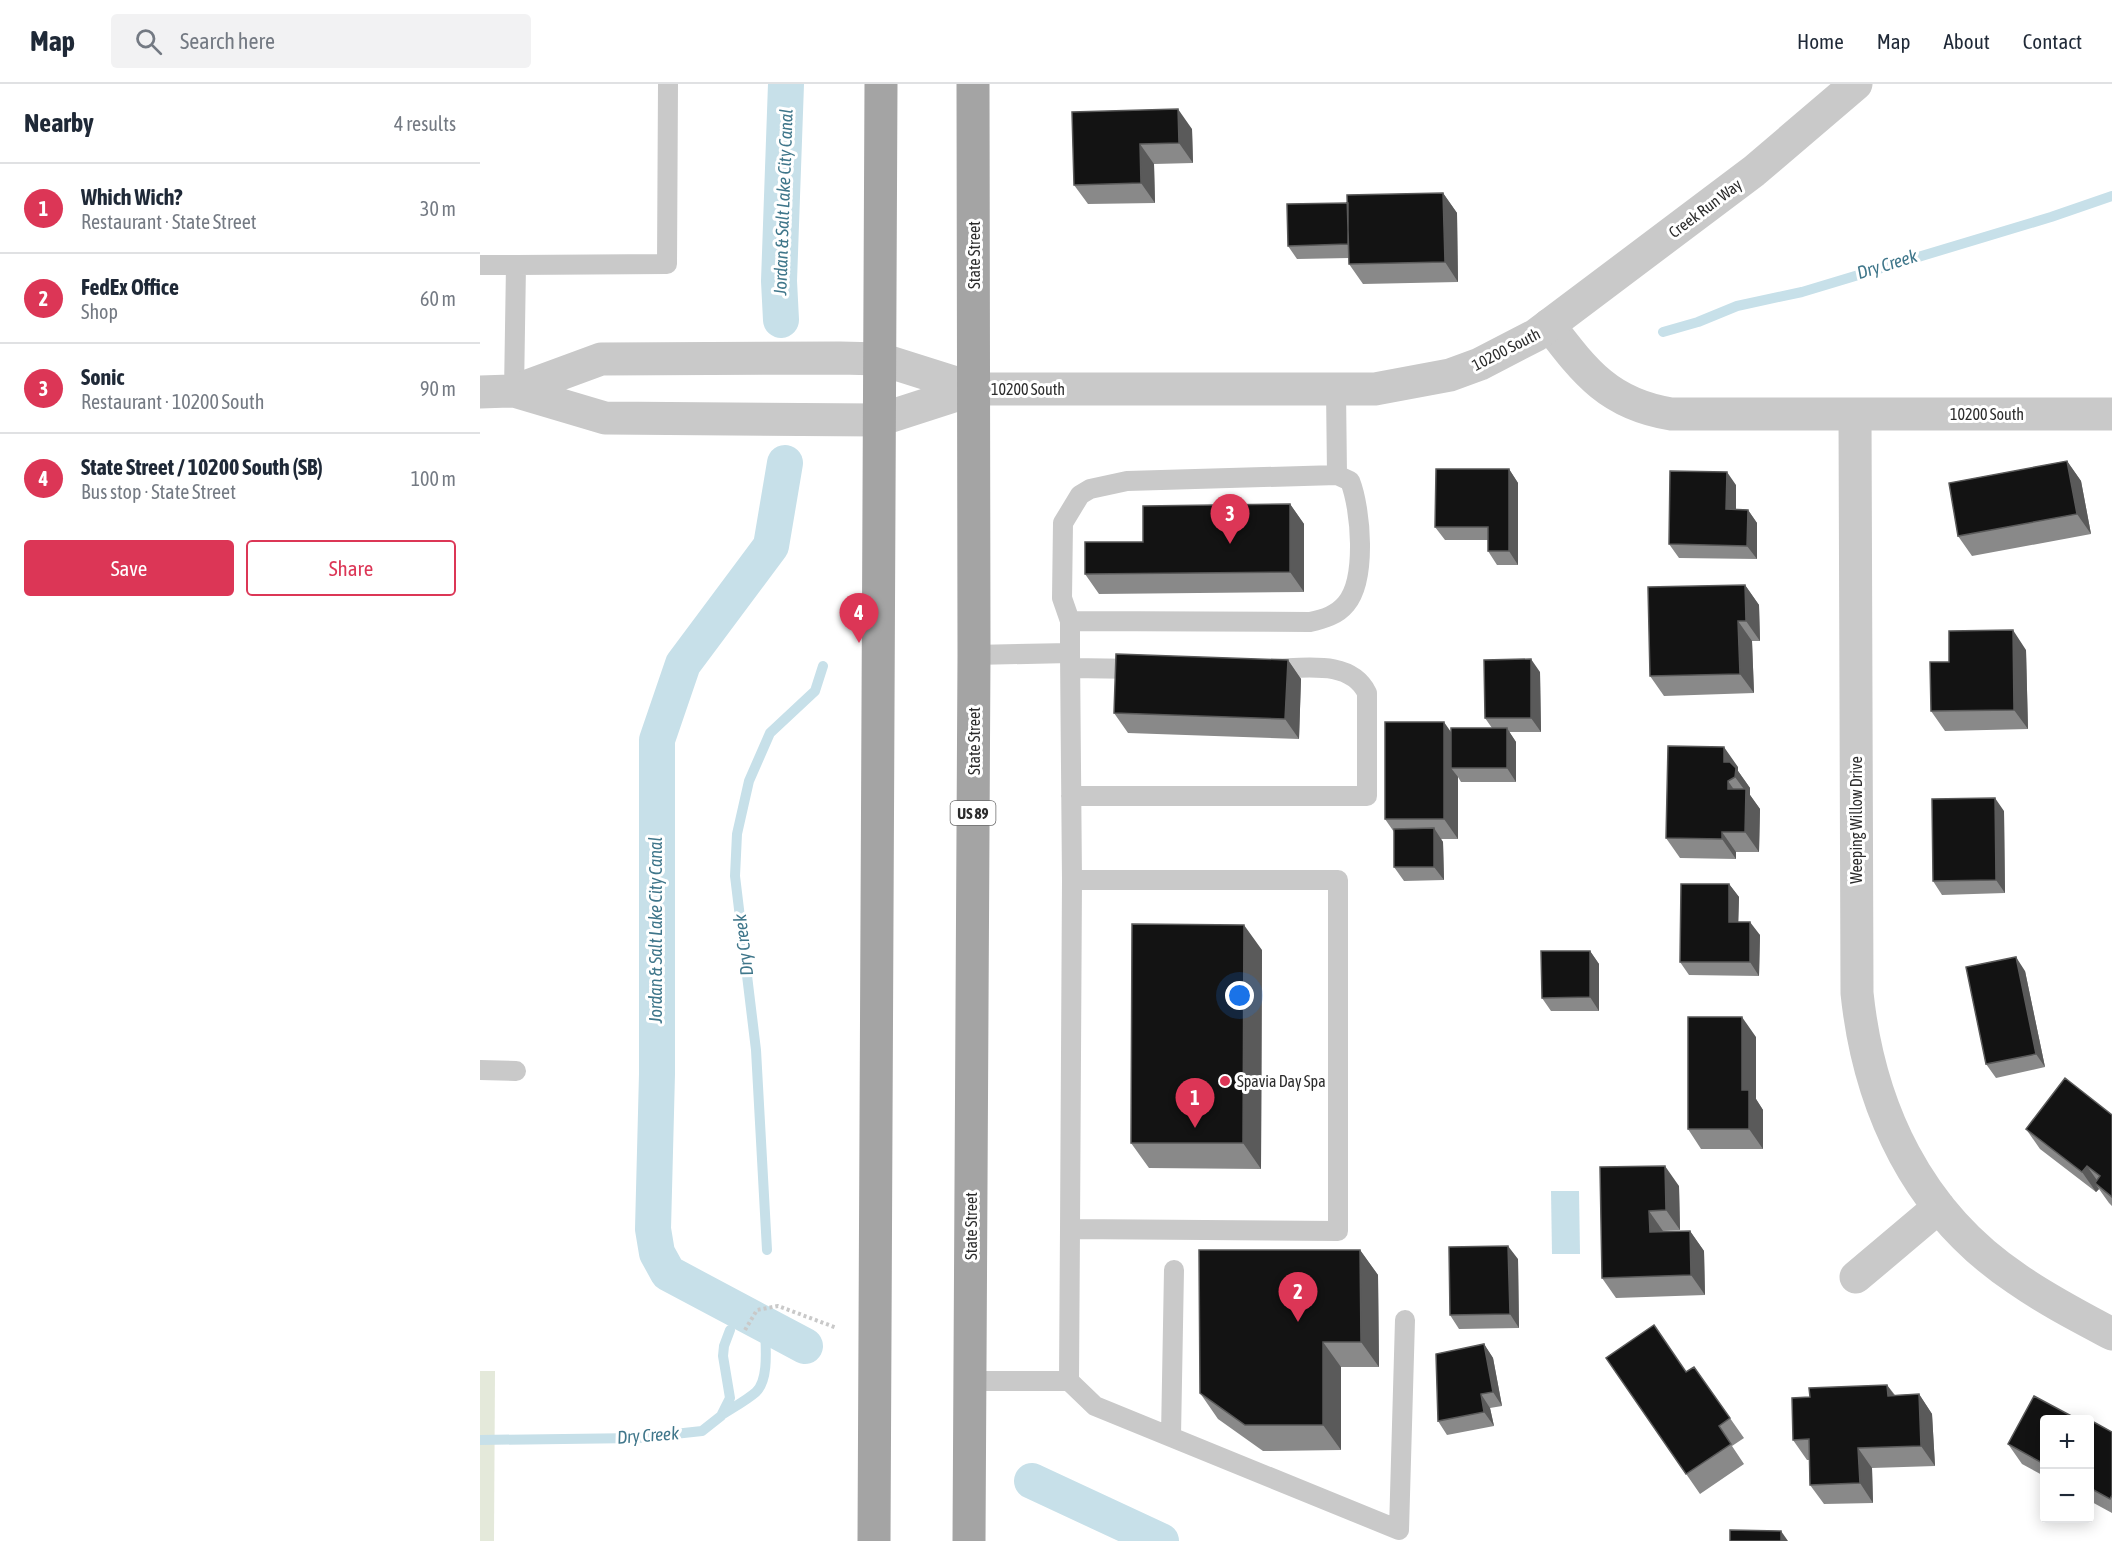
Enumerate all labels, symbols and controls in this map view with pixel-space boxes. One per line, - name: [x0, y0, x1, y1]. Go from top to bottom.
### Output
- search box: [111, 14, 531, 68]
- text: Map: [30, 25, 75, 57]
- icon: search: [132, 25, 165, 58]
- text: Search here: [180, 28, 275, 54]
- text: Home: [1797, 29, 1844, 53]
- text: Map: [1877, 29, 1911, 53]
- text: About: [1944, 29, 1990, 53]
- text: Contact: [2023, 29, 2082, 53]
- text: Nearby: [24, 108, 94, 138]
- water label: Jordan & Salt Lake City Canal: [769, 108, 797, 297]
- text: 4 results: [394, 112, 456, 135]
- street label: Creek Run Way: [1665, 175, 1746, 242]
- text: Which Wich?: [81, 184, 182, 210]
- text: 1: [39, 197, 48, 220]
- text: 30 m: [420, 197, 456, 220]
- text: Restaurant · State Street: [81, 210, 257, 233]
- street label: State Street: [965, 221, 983, 289]
- water label: Dry Creek: [1854, 245, 1921, 283]
- text: FedEx Office: [81, 274, 179, 300]
- text: 2: [39, 287, 48, 310]
- text: 60 m: [420, 287, 456, 310]
- text: Shop: [81, 300, 118, 323]
- street label: 10200 South: [1469, 324, 1543, 374]
- text: Sonic: [81, 364, 124, 390]
- text: 3: [39, 377, 48, 400]
- text: 90 m: [420, 377, 456, 400]
- street label: 10200 South: [991, 380, 1065, 398]
- text: Restaurant · 10200 South: [81, 390, 265, 413]
- street label: 10200 South: [1950, 405, 2024, 423]
- text: State Street / 10200 South (SB): [81, 454, 323, 480]
- text: 4: [39, 467, 48, 490]
- text: 100 m: [411, 467, 456, 490]
- text: Bus stop · State Street: [81, 480, 236, 503]
- pin: 3: [1210, 494, 1250, 544]
- button: Save: [24, 540, 234, 596]
- button: Share: [246, 540, 456, 596]
- pin: 4: [840, 594, 878, 643]
- street label: State Street: [965, 707, 983, 775]
- street label: Weeping Willow Drive: [1847, 756, 1866, 884]
- road number: US 89: [950, 801, 996, 825]
- water label: Jordan & Salt Lake City Canal: [645, 837, 666, 1024]
- water label: Dry Creek: [729, 912, 757, 977]
- your location: [1225, 981, 1254, 1010]
- place label: Spavia Day Spa: [1237, 1072, 1326, 1091]
- marker: Spavia Day Spa: [1218, 1074, 1232, 1088]
- pin: 1: [1176, 1078, 1214, 1128]
- street label: State Street: [962, 1192, 980, 1260]
- pin: 2: [1278, 1272, 1318, 1322]
- map controls: [2040, 1415, 2094, 1523]
- button: +: [2040, 1415, 2094, 1469]
- water label: Dry Creek: [616, 1422, 681, 1448]
- button: −: [2040, 1469, 2094, 1523]

